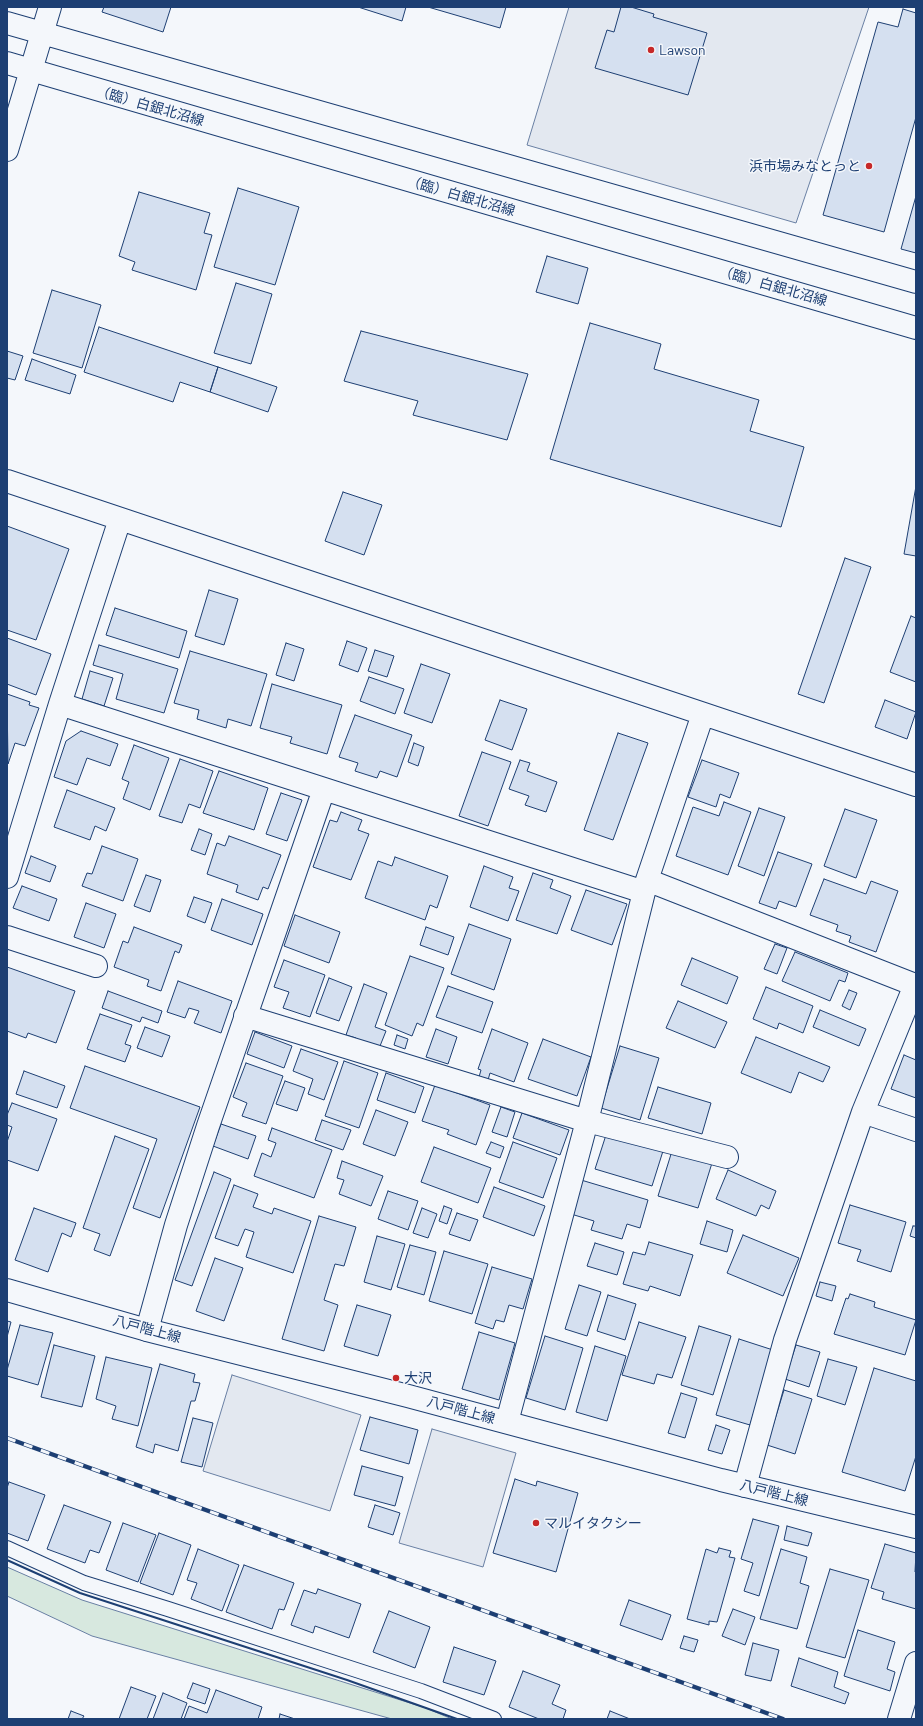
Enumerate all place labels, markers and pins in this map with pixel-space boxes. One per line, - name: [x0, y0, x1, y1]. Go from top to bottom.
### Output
- place label: Lawson: [659, 42, 706, 58]
- marker: Lawson: [646, 45, 656, 55]
- place label: 浜市場みなとっと: [749, 158, 861, 174]
- marker: 浜市場みなとっと: [864, 161, 874, 171]
- place label: 大沢: [404, 1370, 432, 1386]
- marker: 大沢: [391, 1373, 401, 1383]
- place label: マルイタクシー: [544, 1515, 642, 1531]
- marker: マルイタクシー: [531, 1518, 541, 1528]

